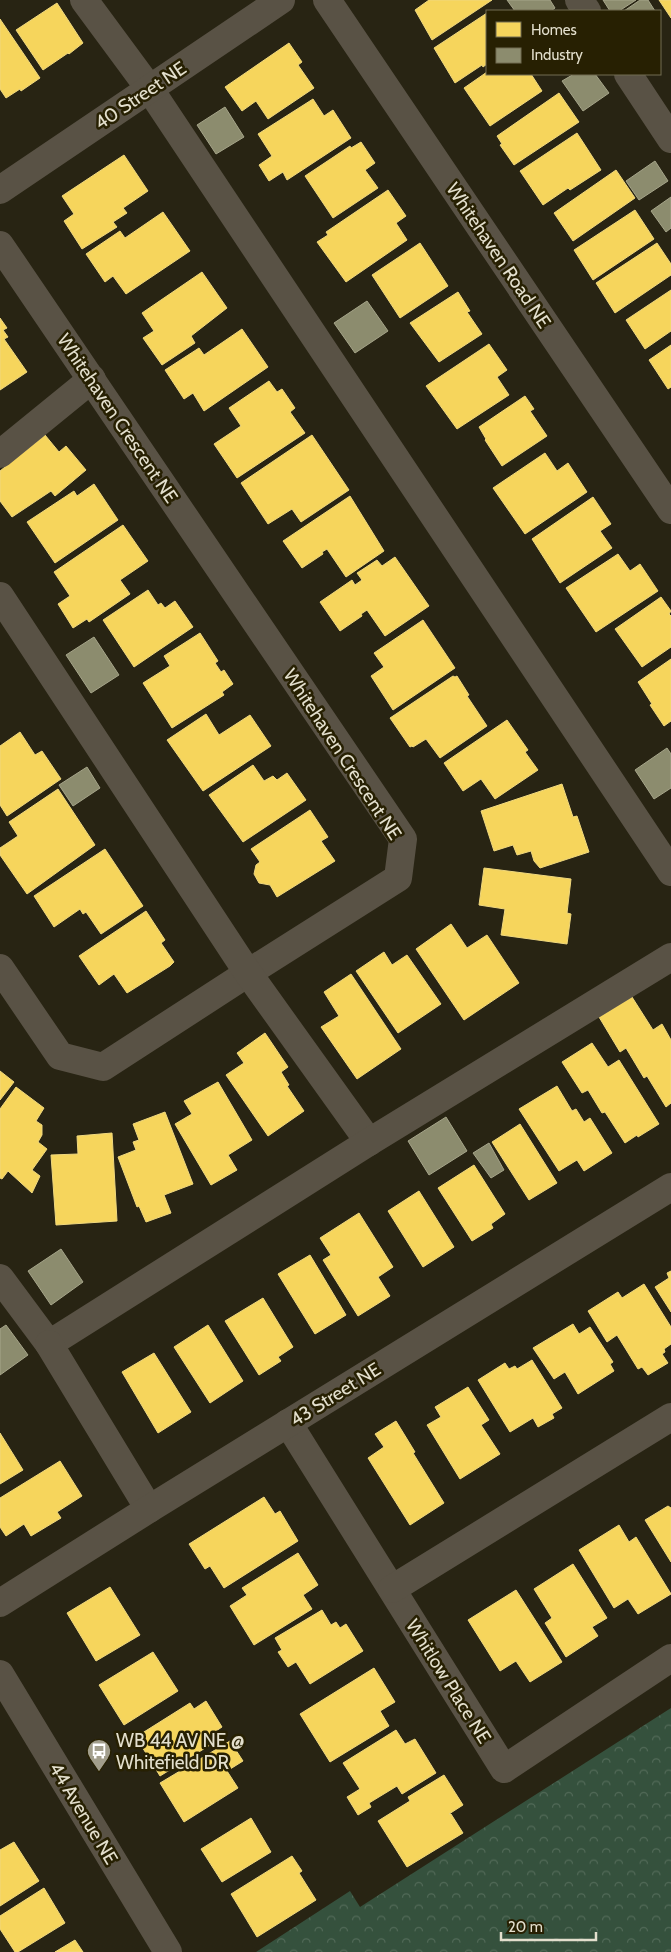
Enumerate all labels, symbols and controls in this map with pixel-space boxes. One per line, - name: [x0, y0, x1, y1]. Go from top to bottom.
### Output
- legend: [486, 10, 661, 75]
- text: Homes: [531, 21, 577, 39]
- text: Industry: [531, 46, 583, 64]
- street label: 40 Street NE: [90, 56, 190, 134]
- street label: Whitehaven Road NE: [441, 178, 556, 332]
- street label: Whitehaven Crescent NE: [52, 329, 183, 507]
- street label: Whitehaven Crescent NE: [279, 664, 407, 844]
- street label: 43 Street NE: [286, 1358, 385, 1431]
- street label: Whitlow Place NE: [401, 1615, 496, 1748]
- place label: WB 44 AV NE @ Whitefield DR: [116, 1729, 244, 1774]
- bus stop icon: WB 44 AV NE @ Whitefield DR: [86, 1738, 112, 1772]
- street label: 44 Avenue NE: [44, 1758, 123, 1868]
- scale bar: [501, 1910, 596, 1942]
- text: 20 m: [508, 1918, 543, 1936]

